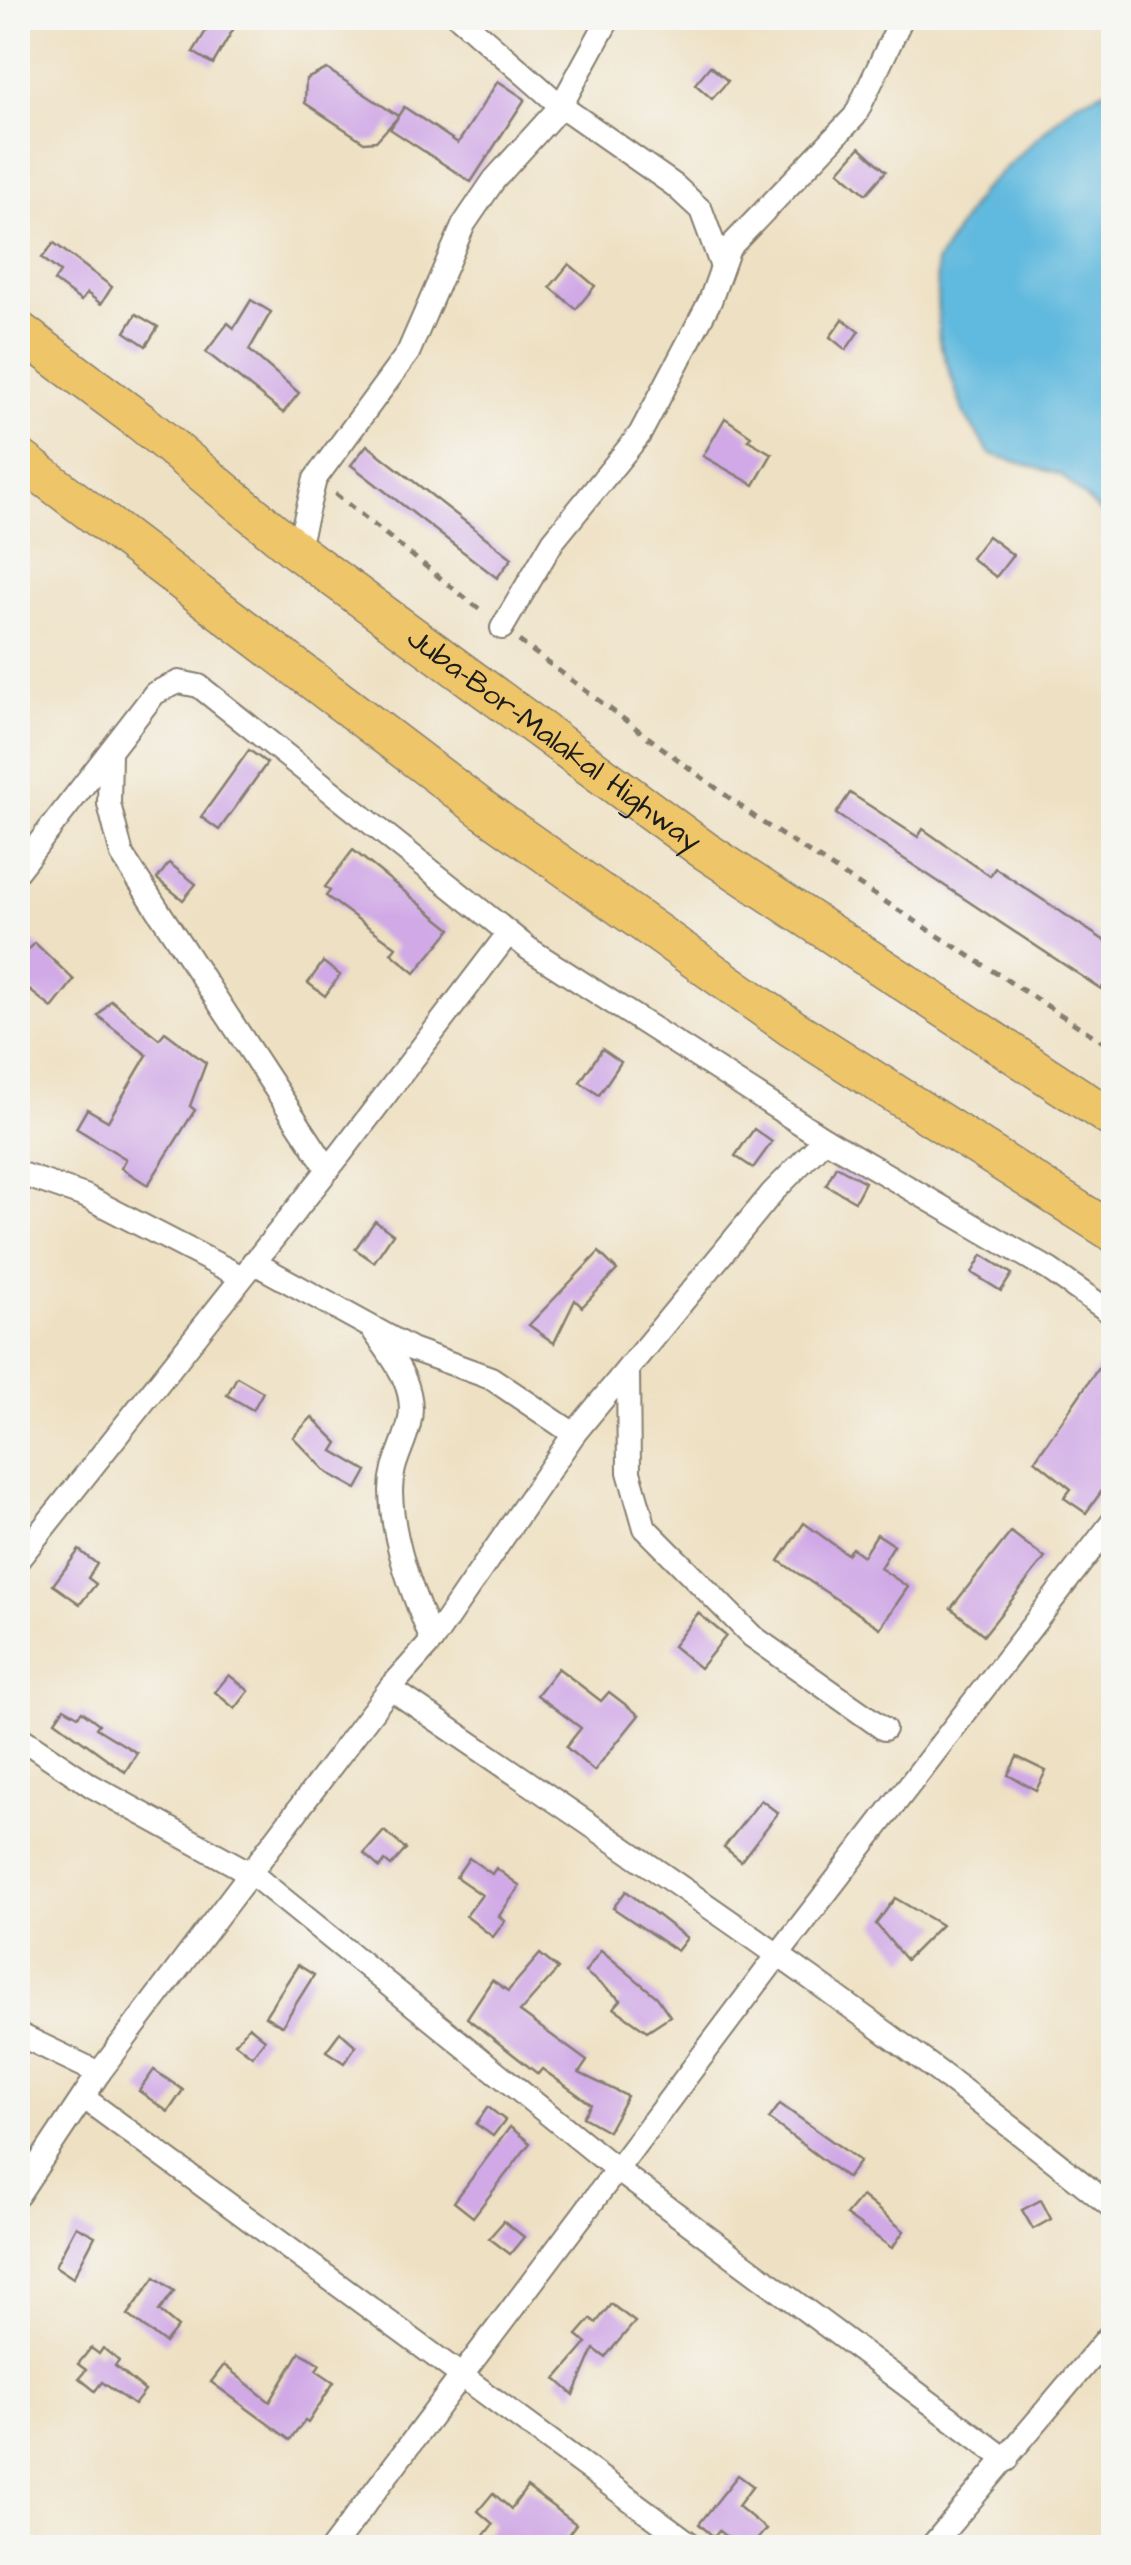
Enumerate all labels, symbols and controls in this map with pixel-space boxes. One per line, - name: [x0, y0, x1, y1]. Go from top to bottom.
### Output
- street label: Juba-Bor-Malakal Highway: [398, 617, 710, 863]

